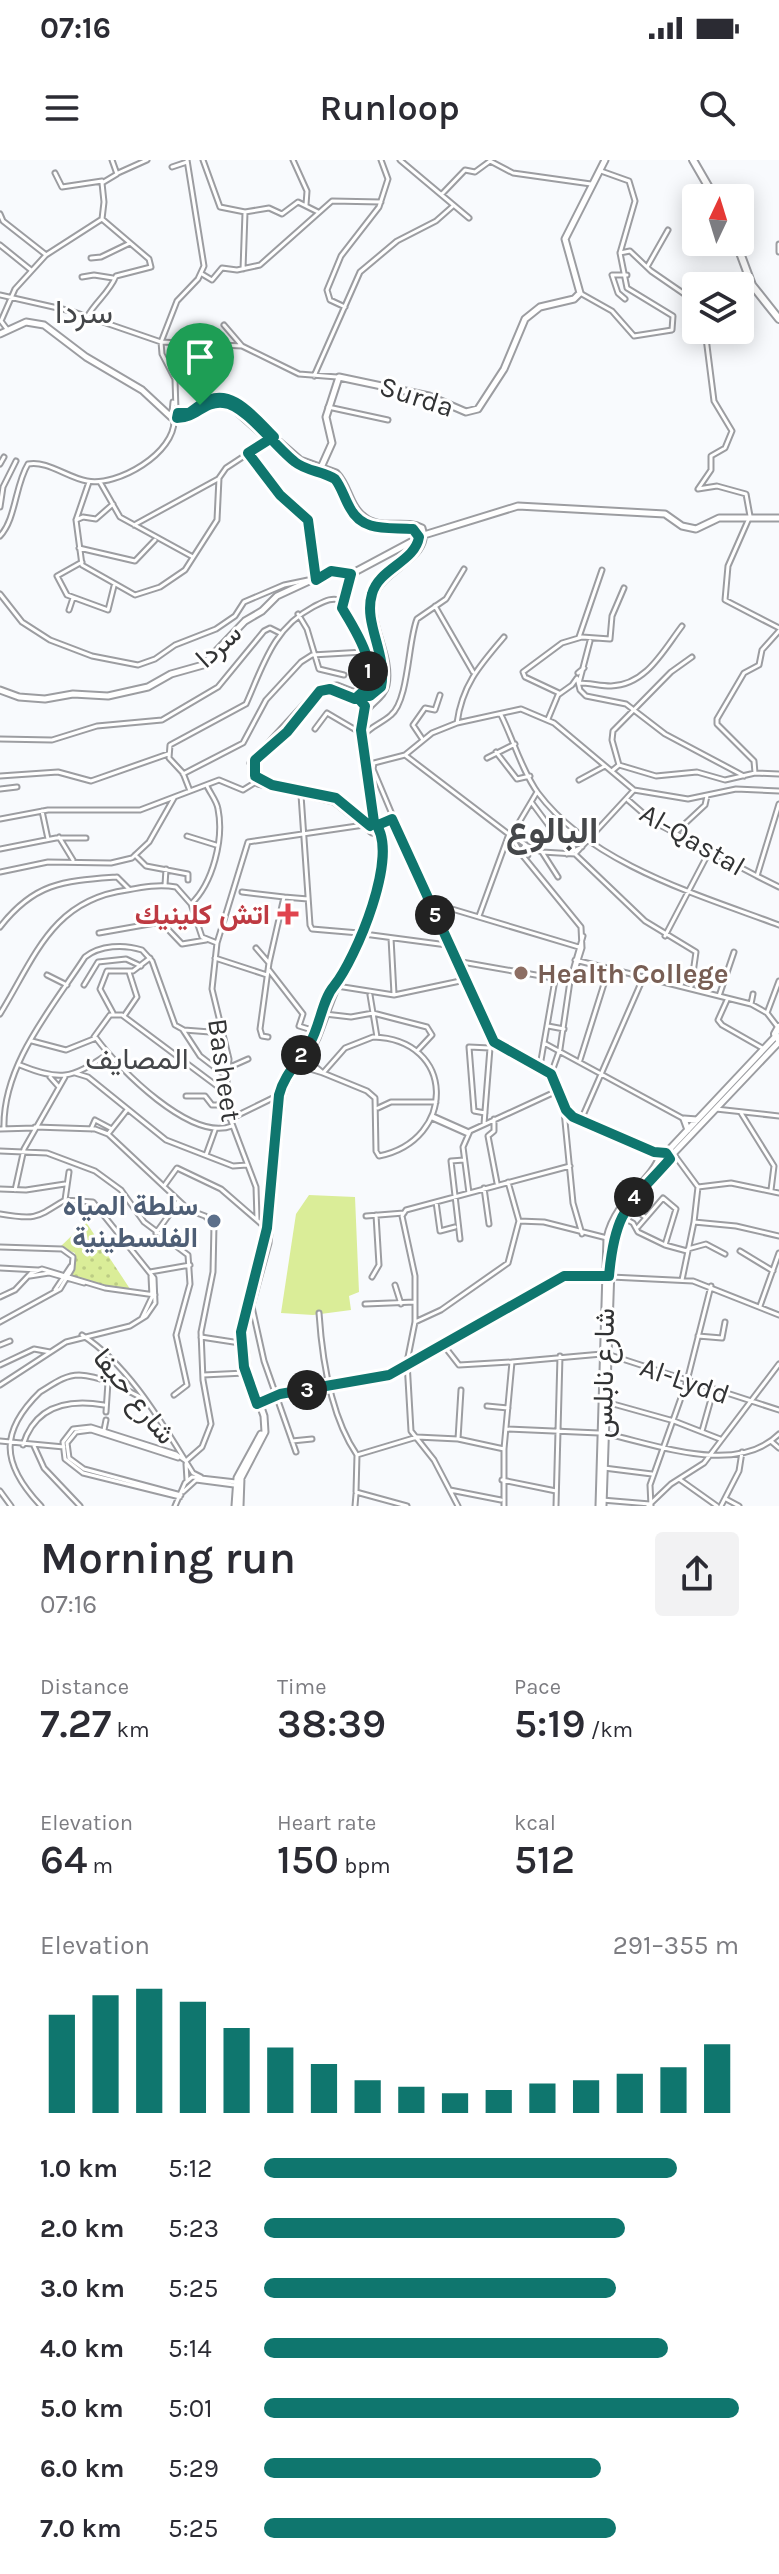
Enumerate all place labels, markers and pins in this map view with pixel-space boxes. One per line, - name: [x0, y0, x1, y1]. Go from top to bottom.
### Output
- pin: [166, 323, 234, 405]
- pin: 1: [348, 651, 388, 691]
- pin: 5: [415, 895, 455, 935]
- place label: اتش كلينيك: [135, 898, 270, 931]
- marker: اتش كلينيك: [277, 903, 299, 925]
- place label: Health College: [537, 957, 729, 990]
- marker: Health College: [512, 964, 530, 982]
- pin: 2: [281, 1035, 321, 1075]
- pin: 4: [614, 1177, 654, 1217]
- place label: سلطة المياه الفلسطينية: [63, 1189, 198, 1254]
- marker: سلطة المياه الفلسطينية: [205, 1212, 223, 1230]
- pin: 3: [287, 1370, 327, 1410]

